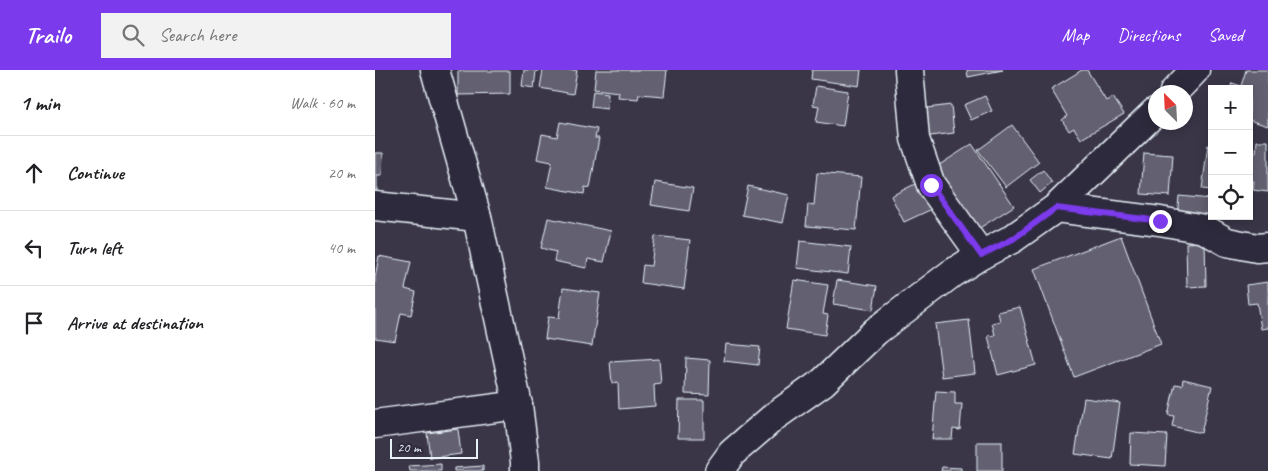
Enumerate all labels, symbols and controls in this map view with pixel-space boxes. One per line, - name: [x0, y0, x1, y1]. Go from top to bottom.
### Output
- search box: [101, 13, 451, 58]
- text: Trailo: [25, 20, 71, 50]
- icon: search: [119, 21, 147, 49]
- text: Search here: [159, 23, 236, 47]
- text: Map: [1062, 24, 1089, 46]
- text: Directions: [1117, 24, 1180, 46]
- text: Saved: [1208, 24, 1243, 46]
- north arrow: [1148, 85, 1193, 130]
- map controls: [1208, 85, 1253, 220]
- button: +: [1208, 85, 1253, 130]
- text: 1 min: [20, 90, 60, 116]
- text: Walk · 60 m: [290, 93, 355, 113]
- button: −: [1208, 130, 1253, 175]
- icon: ahead: [20, 159, 48, 187]
- text: Continue: [67, 161, 124, 185]
- text: 20 m: [328, 163, 355, 183]
- route start: [920, 174, 943, 197]
- button: locate: [1208, 175, 1253, 220]
- route end: [1149, 210, 1172, 233]
- icon: left: [20, 234, 48, 262]
- text: Turn left: [67, 236, 122, 260]
- text: 40 m: [328, 238, 355, 258]
- icon: arrive: [20, 309, 48, 337]
- text: Arrive at destination: [67, 311, 203, 335]
- scale bar: [390, 436, 477, 459]
- text: 20 m: [397, 439, 421, 456]

